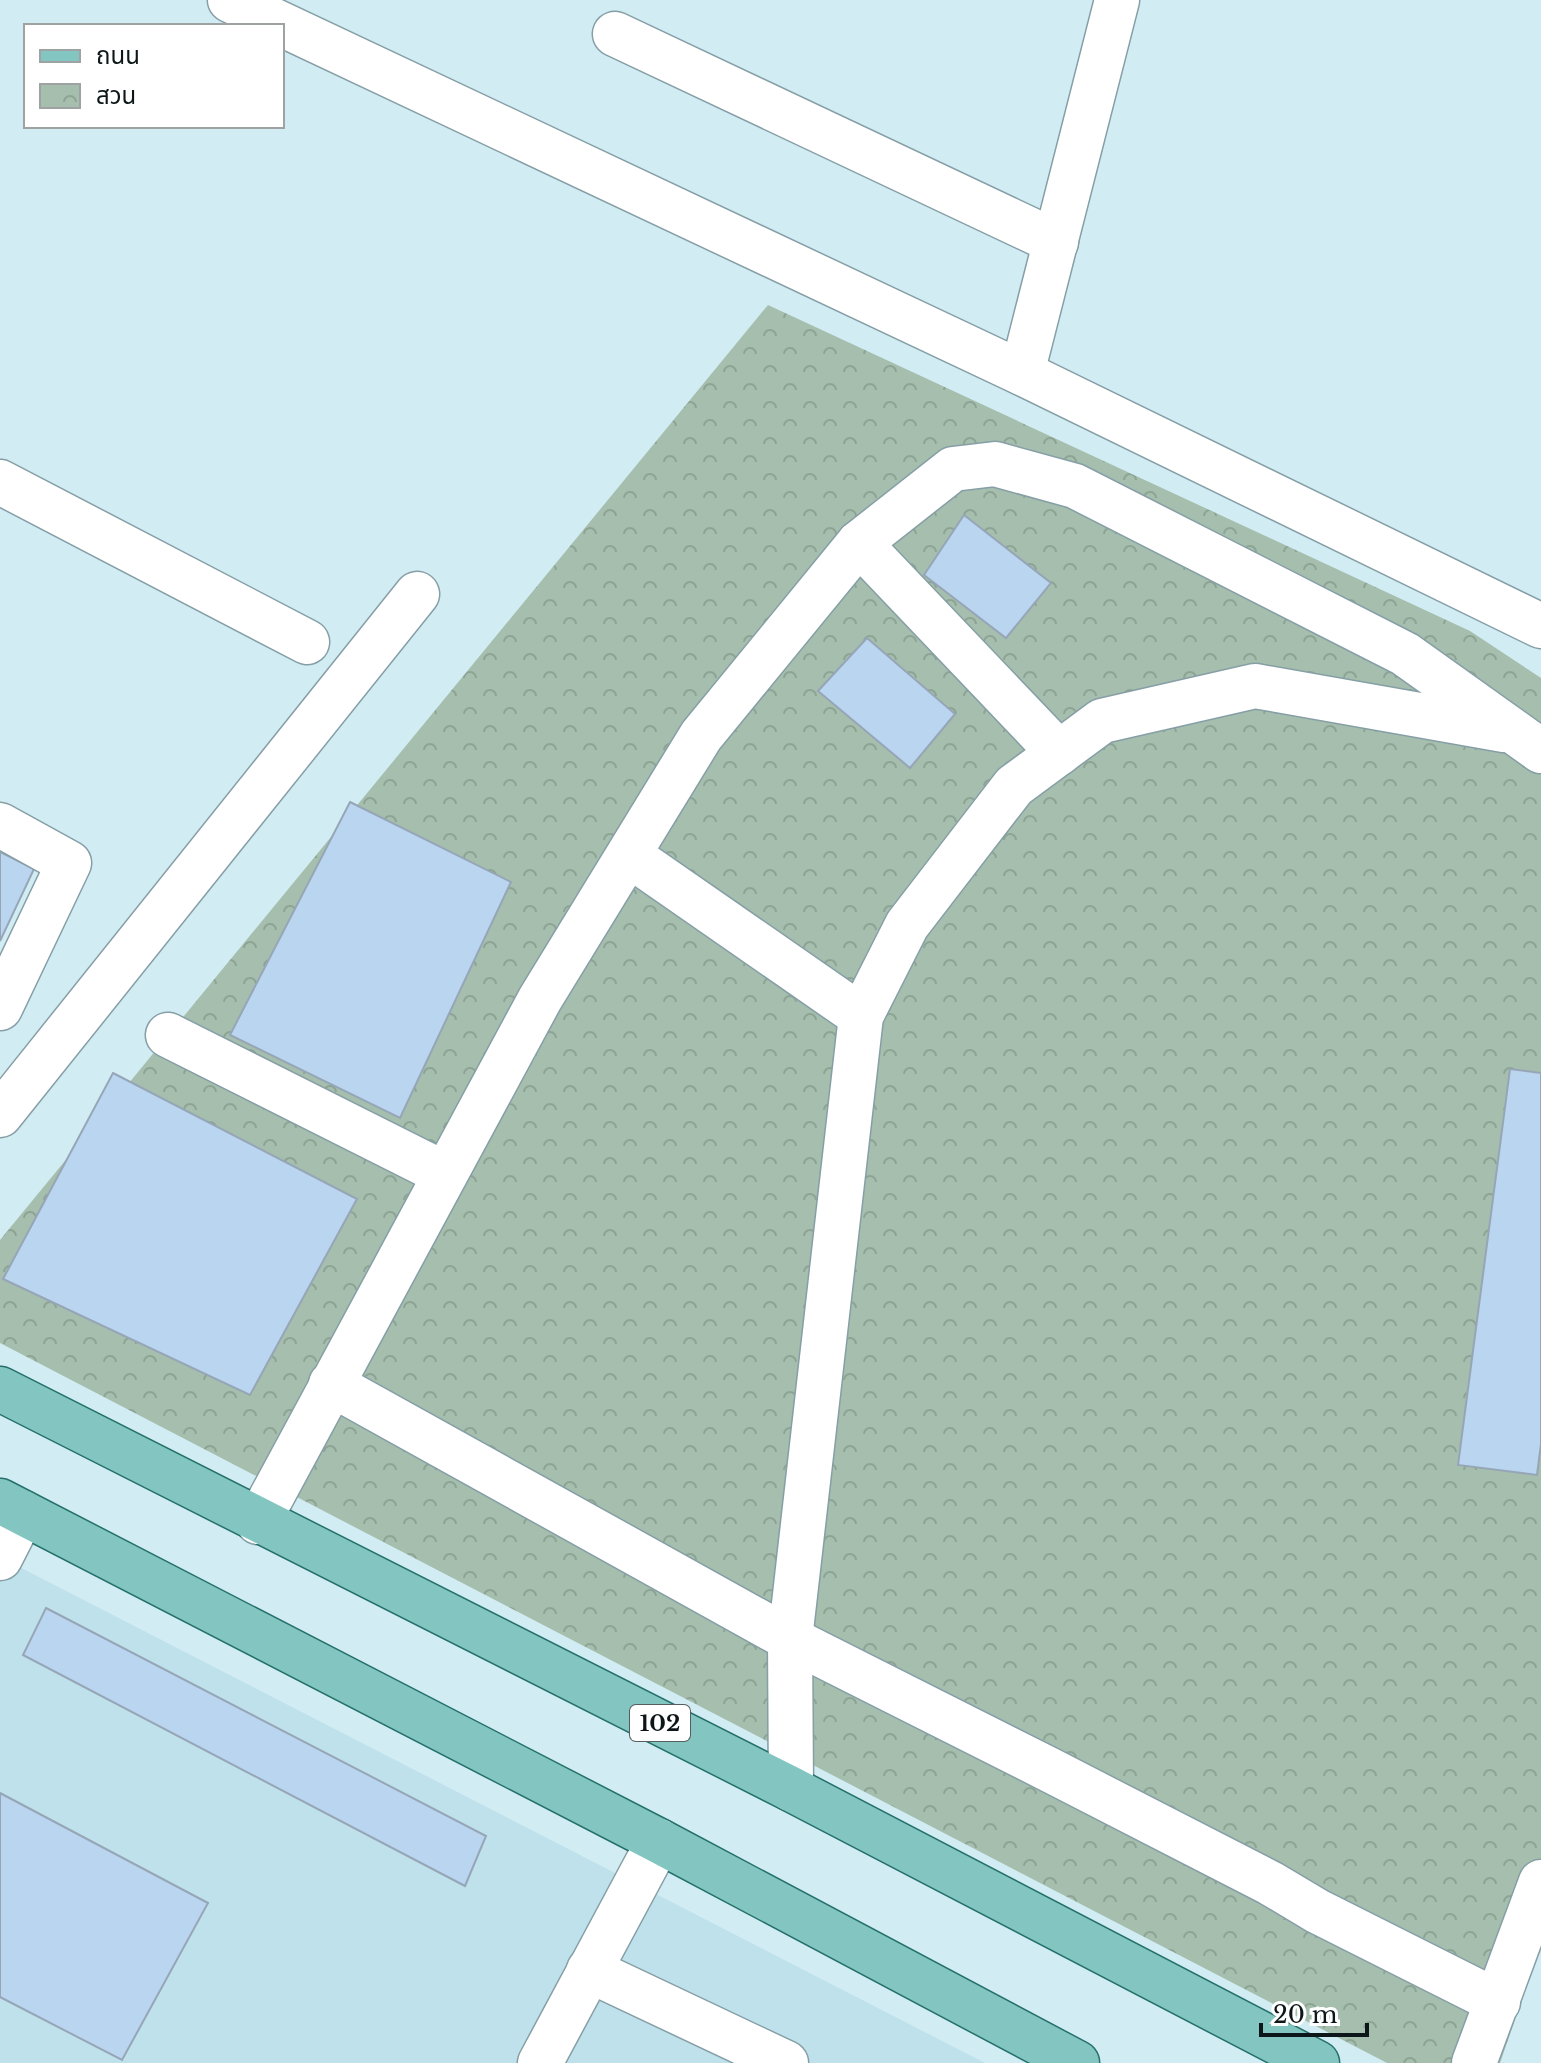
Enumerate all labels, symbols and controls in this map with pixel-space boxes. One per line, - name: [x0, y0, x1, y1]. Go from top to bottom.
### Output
- legend: [24, 24, 284, 128]
- text: ถนน: [96, 41, 140, 70]
- text: สวน: [96, 81, 136, 110]
- road number: 102: [630, 1705, 690, 1741]
- scale bar: [1261, 1987, 1367, 2037]
- text: 20 m: [1273, 2000, 1338, 2029]

